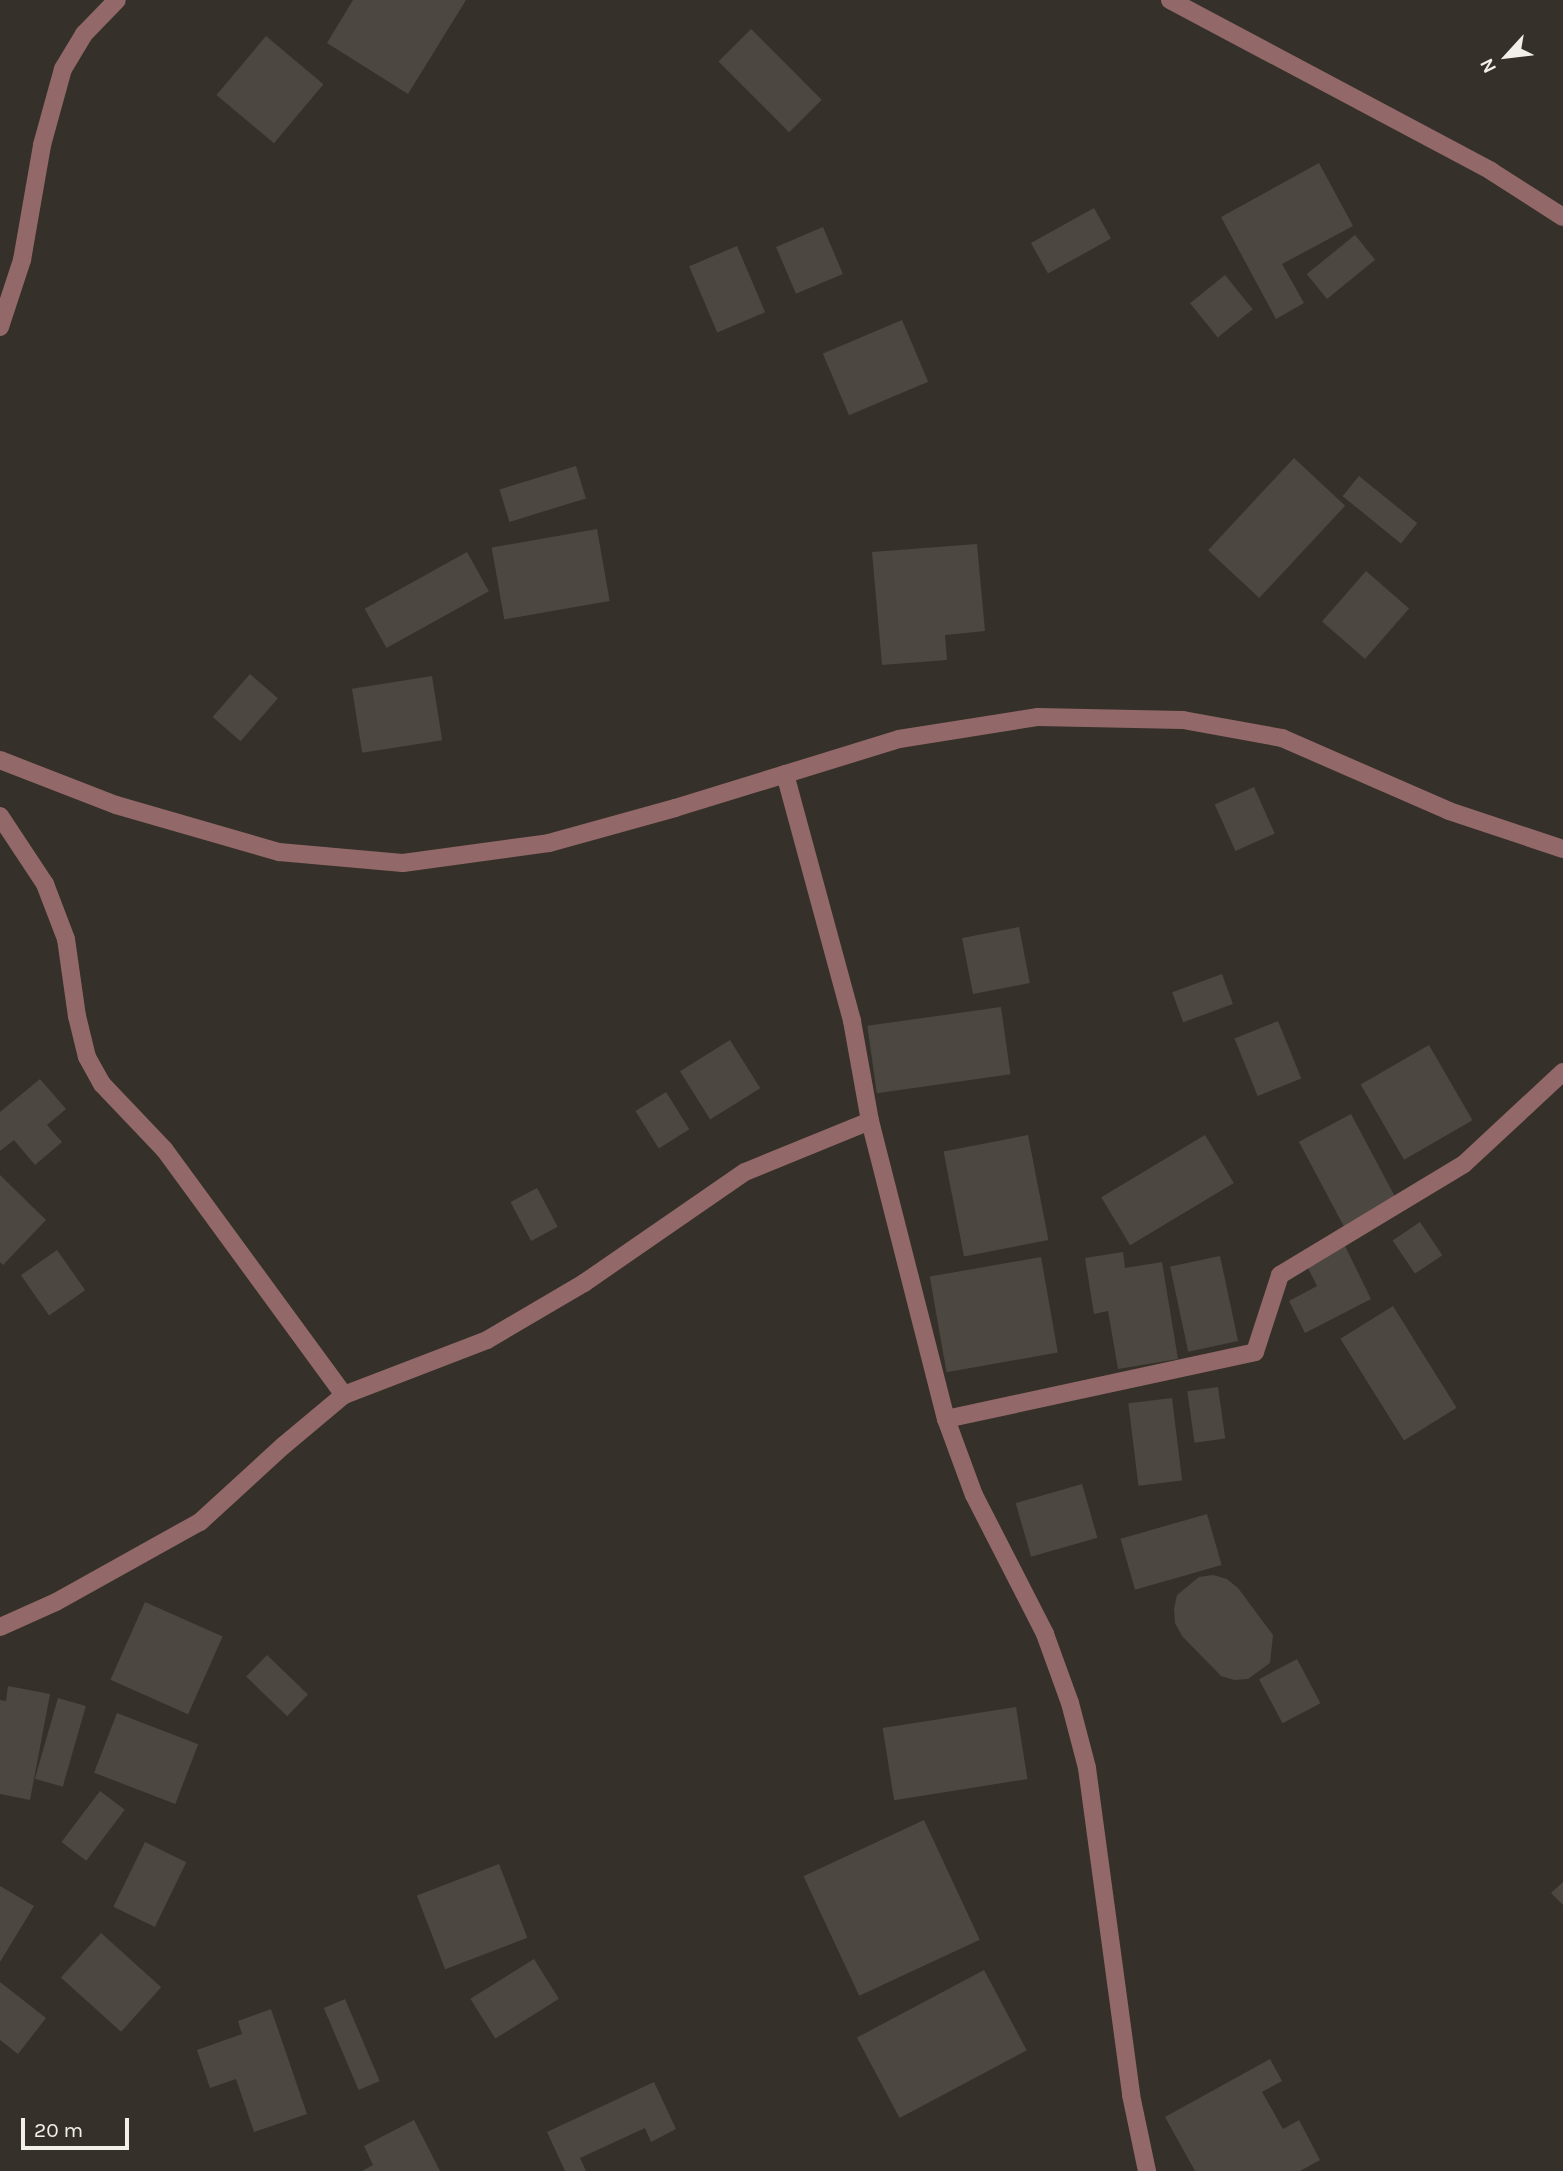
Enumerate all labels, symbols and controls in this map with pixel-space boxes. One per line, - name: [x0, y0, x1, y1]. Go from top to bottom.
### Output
- north arrow: [1472, 21, 1542, 91]
- text: N: [1475, 54, 1501, 77]
- scale bar: [24, 2104, 133, 2148]
- text: 20 m: [34, 2118, 83, 2142]

